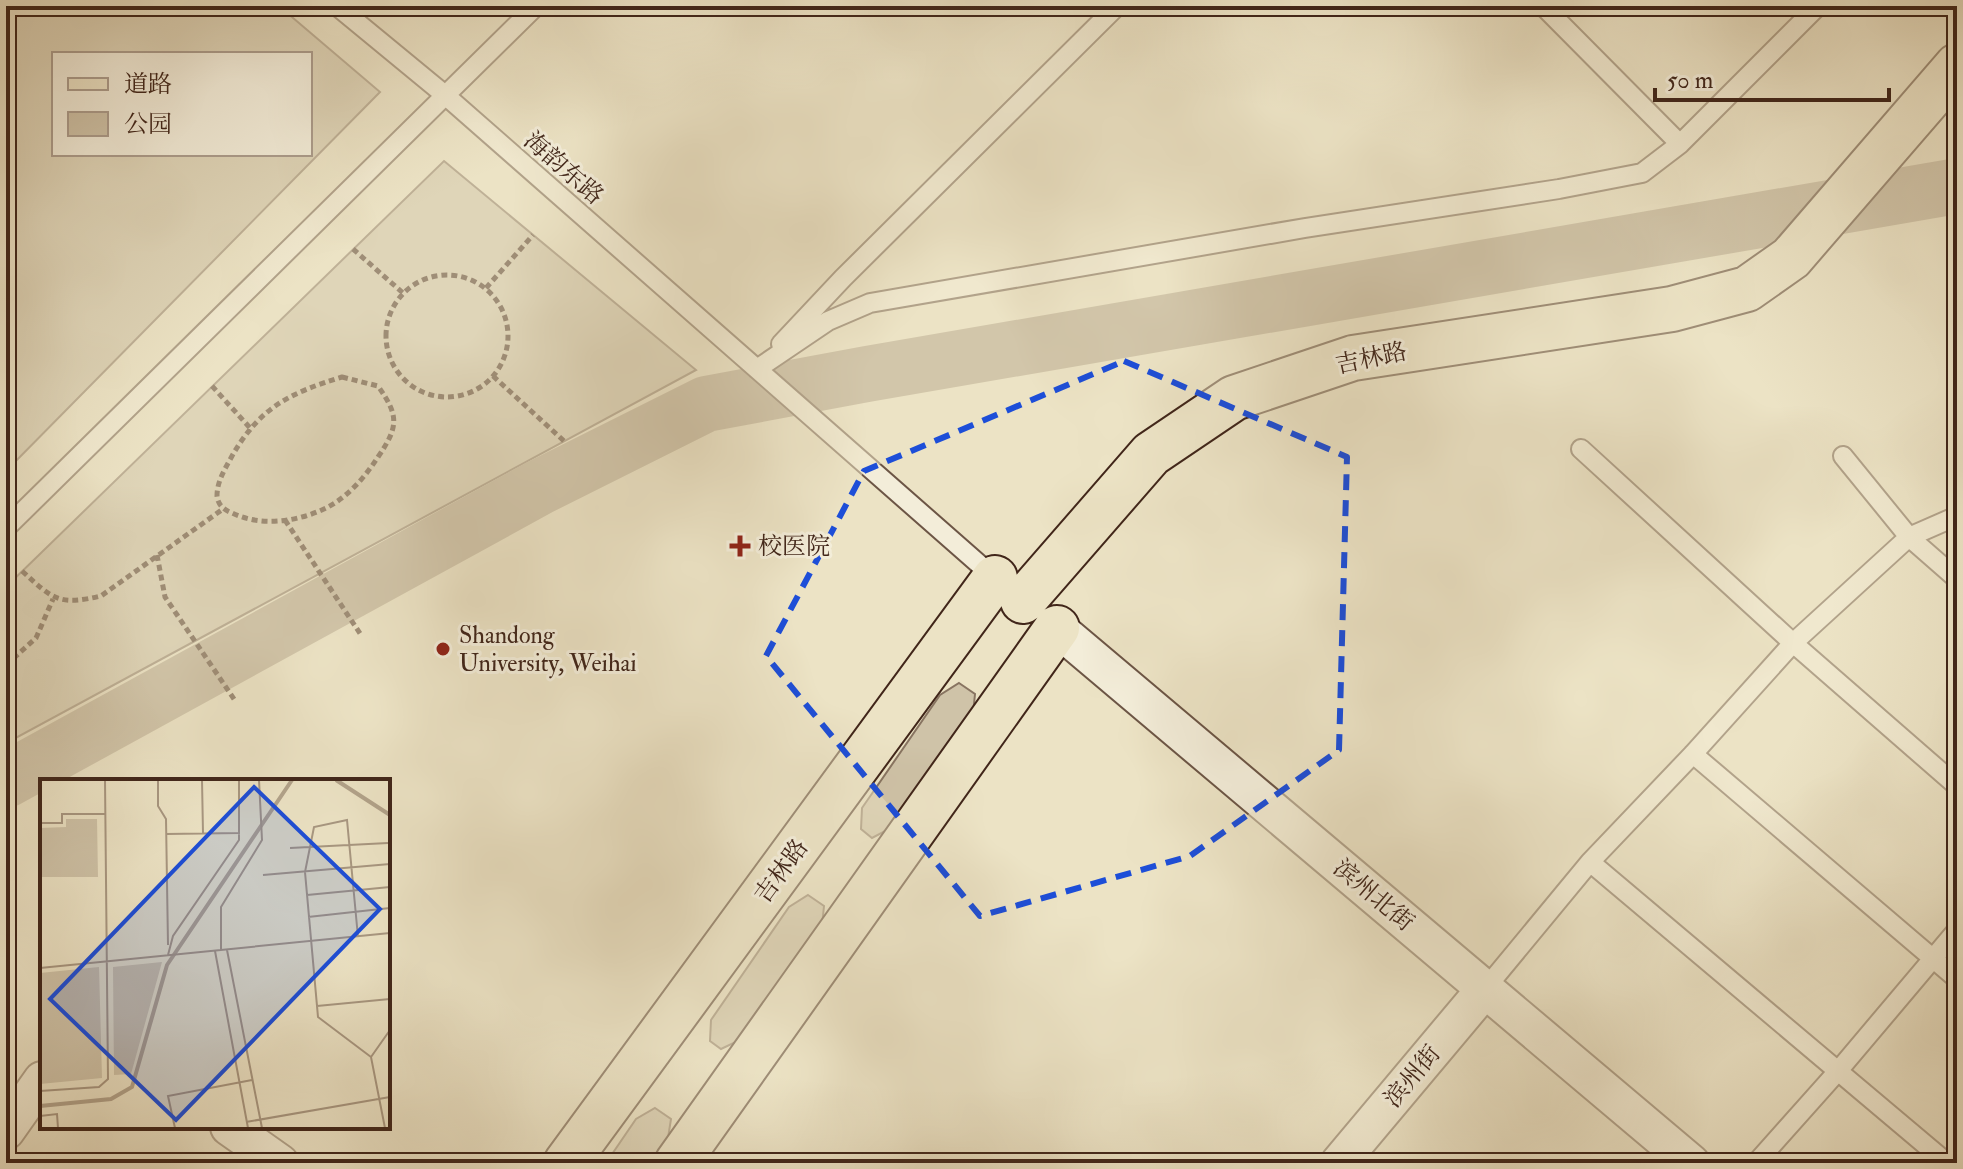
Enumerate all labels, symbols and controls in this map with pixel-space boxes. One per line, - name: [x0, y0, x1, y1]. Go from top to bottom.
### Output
- legend: [52, 52, 312, 156]
- scale bar: [1655, 52, 1889, 102]
- text: 50 m: [1667, 65, 1714, 96]
- text: 道路: [124, 69, 172, 100]
- text: 公园: [124, 109, 172, 140]
- street label: 海韵东路: [517, 125, 610, 212]
- street label: 吉林路: [1333, 336, 1410, 381]
- place label: 校医院: [758, 531, 830, 562]
- marker: 校医院: [729, 535, 751, 557]
- place label: Shandong University, Weihai: [459, 620, 637, 679]
- marker: Shandong University, Weihai: [434, 640, 452, 658]
- inset map: [40, 779, 390, 1129]
- street label: 吉林路: [748, 833, 815, 910]
- street label: 滨州北街: [1327, 853, 1420, 938]
- street label: 滨州街: [1377, 1039, 1447, 1114]

